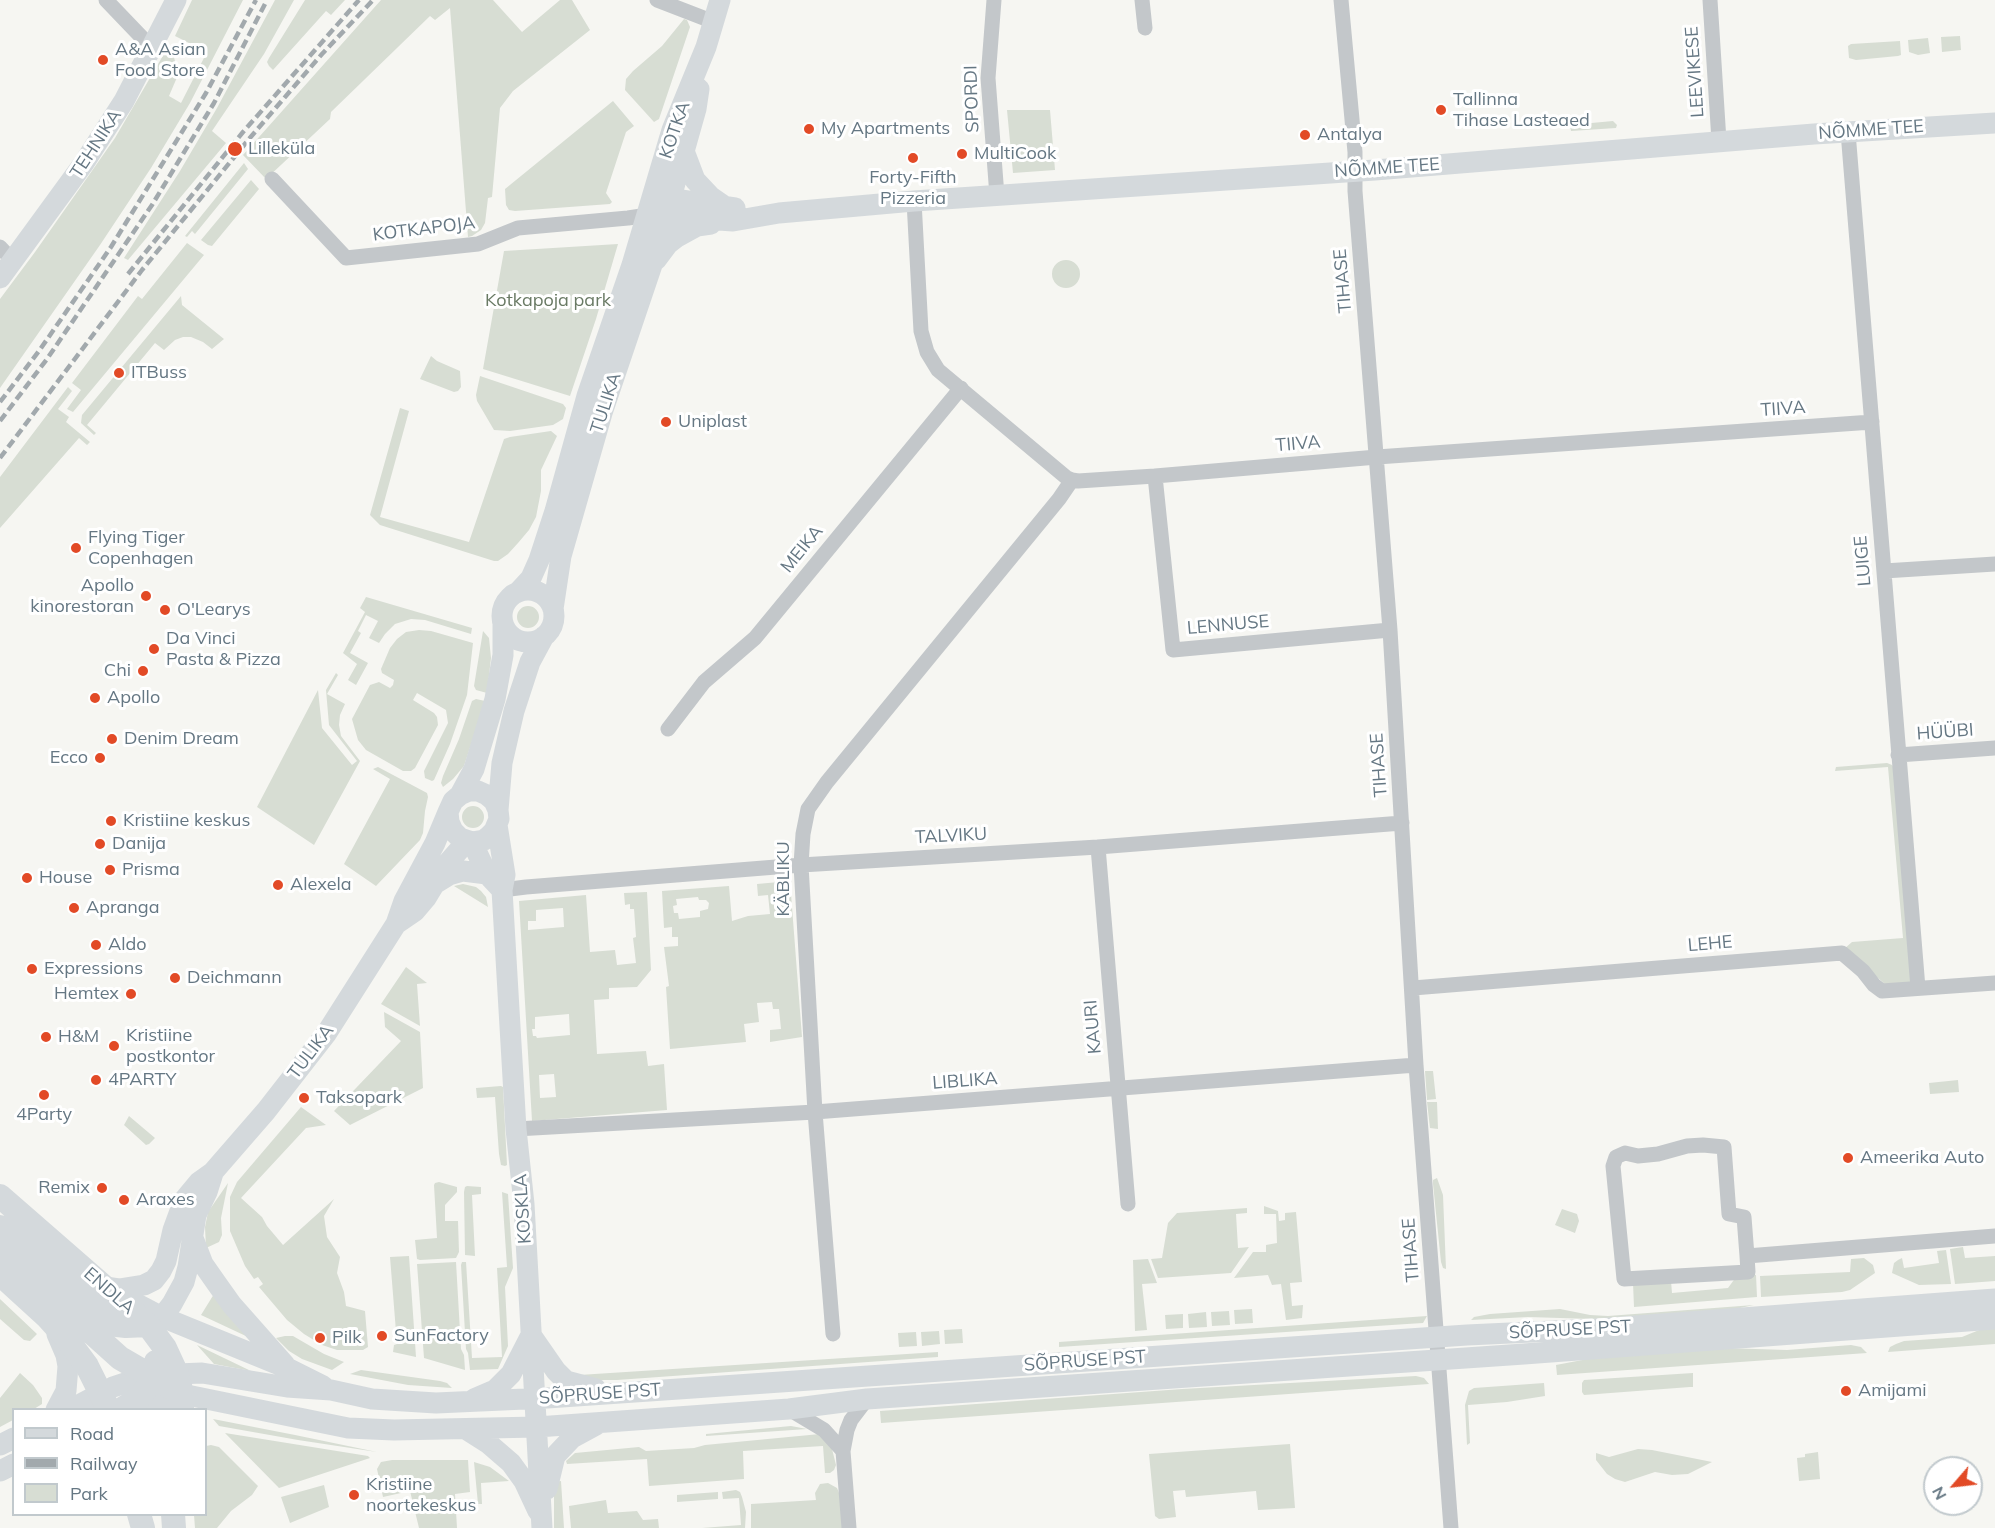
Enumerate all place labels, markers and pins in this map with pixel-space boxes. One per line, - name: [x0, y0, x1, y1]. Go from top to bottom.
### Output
- place label: A&A Asian Food Store: [115, 39, 206, 82]
- marker: A&A Asian Food Store: [96, 53, 110, 67]
- place label: Tallinna Tihase Lasteaed: [1453, 89, 1590, 132]
- marker: Tallinna Tihase Lasteaed: [1434, 103, 1448, 117]
- place label: My Apartments: [821, 118, 950, 140]
- marker: My Apartments: [802, 122, 816, 136]
- place label: Antalya: [1317, 124, 1382, 146]
- marker: Antalya: [1298, 128, 1312, 142]
- place label: Lilleküla: [248, 138, 315, 160]
- marker: Lilleküla: [226, 140, 244, 158]
- place label: MultiCook: [974, 143, 1056, 165]
- marker: MultiCook: [955, 147, 969, 161]
- marker: Forty-Fifth Pizzeria: [906, 151, 920, 165]
- place label: Forty-Fifth Pizzeria: [869, 167, 957, 210]
- place label: ITBuss: [131, 362, 187, 384]
- marker: ITBuss: [112, 366, 126, 380]
- place label: Uniplast: [678, 411, 747, 433]
- marker: Uniplast: [659, 415, 673, 429]
- place label: Flying Tiger Copenhagen: [88, 527, 194, 570]
- marker: Flying Tiger Copenhagen: [69, 541, 83, 555]
- place label: Apollo kinorestoran: [30, 575, 134, 618]
- marker: Apollo kinorestoran: [139, 589, 153, 603]
- place label: O'Learys: [177, 599, 251, 621]
- marker: O'Learys: [158, 603, 172, 617]
- place label: Da Vinci Pasta & Pizza: [166, 628, 281, 670]
- marker: Da Vinci Pasta & Pizza: [147, 642, 161, 656]
- place label: Chi: [104, 660, 131, 682]
- marker: Chi: [136, 664, 150, 678]
- place label: Apollo: [107, 687, 160, 709]
- marker: Apollo: [88, 691, 102, 705]
- place label: Denim Dream: [124, 728, 239, 750]
- marker: Denim Dream: [105, 732, 119, 746]
- place label: Ecco: [50, 747, 88, 769]
- marker: Ecco: [93, 751, 107, 765]
- place label: Kristiine keskus: [123, 810, 250, 832]
- marker: Kristiine keskus: [104, 814, 118, 828]
- place label: Danija: [112, 833, 166, 855]
- marker: Danija: [93, 837, 107, 851]
- place label: Prisma: [122, 859, 180, 881]
- marker: Prisma: [103, 863, 117, 877]
- place label: House: [39, 867, 92, 889]
- marker: House: [20, 871, 34, 885]
- place label: Alexela: [290, 874, 352, 896]
- marker: Alexela: [271, 878, 285, 892]
- place label: Apranga: [86, 897, 159, 919]
- marker: Apranga: [67, 901, 81, 915]
- place label: Aldo: [108, 934, 147, 956]
- marker: Aldo: [89, 938, 103, 952]
- place label: Expressions: [44, 958, 143, 980]
- marker: Expressions: [25, 962, 39, 976]
- place label: Deichmann: [187, 967, 282, 989]
- marker: Deichmann: [168, 971, 182, 985]
- place label: Hemtex: [54, 983, 119, 1005]
- marker: Hemtex: [124, 987, 138, 1001]
- place label: Kristiine postkontor: [126, 1025, 215, 1068]
- place label: H&M: [58, 1026, 99, 1048]
- marker: H&M: [39, 1030, 53, 1044]
- marker: Kristiine postkontor: [107, 1039, 121, 1053]
- place label: 4PARTY: [108, 1069, 177, 1091]
- marker: 4PARTY: [89, 1073, 103, 1087]
- place label: Taksopark: [316, 1087, 402, 1109]
- marker: 4Party: [37, 1088, 51, 1102]
- marker: Taksopark: [297, 1091, 311, 1105]
- place label: 4Party: [16, 1104, 72, 1126]
- place label: Ameerika Auto: [1860, 1147, 1984, 1169]
- marker: Ameerika Auto: [1841, 1151, 1855, 1165]
- place label: Remix: [38, 1177, 90, 1199]
- marker: Remix: [95, 1181, 109, 1195]
- place label: Araxes: [136, 1189, 195, 1211]
- marker: Araxes: [117, 1193, 131, 1207]
- place label: SunFactory: [394, 1325, 489, 1347]
- place label: Pilk: [332, 1327, 362, 1349]
- marker: SunFactory: [375, 1329, 389, 1343]
- marker: Pilk: [313, 1331, 327, 1345]
- place label: Amijami: [1858, 1380, 1926, 1402]
- marker: Amijami: [1839, 1384, 1853, 1398]
- place label: Kristiine noortekeskus: [366, 1474, 476, 1516]
- marker: Kristiine noortekeskus: [347, 1488, 361, 1502]

